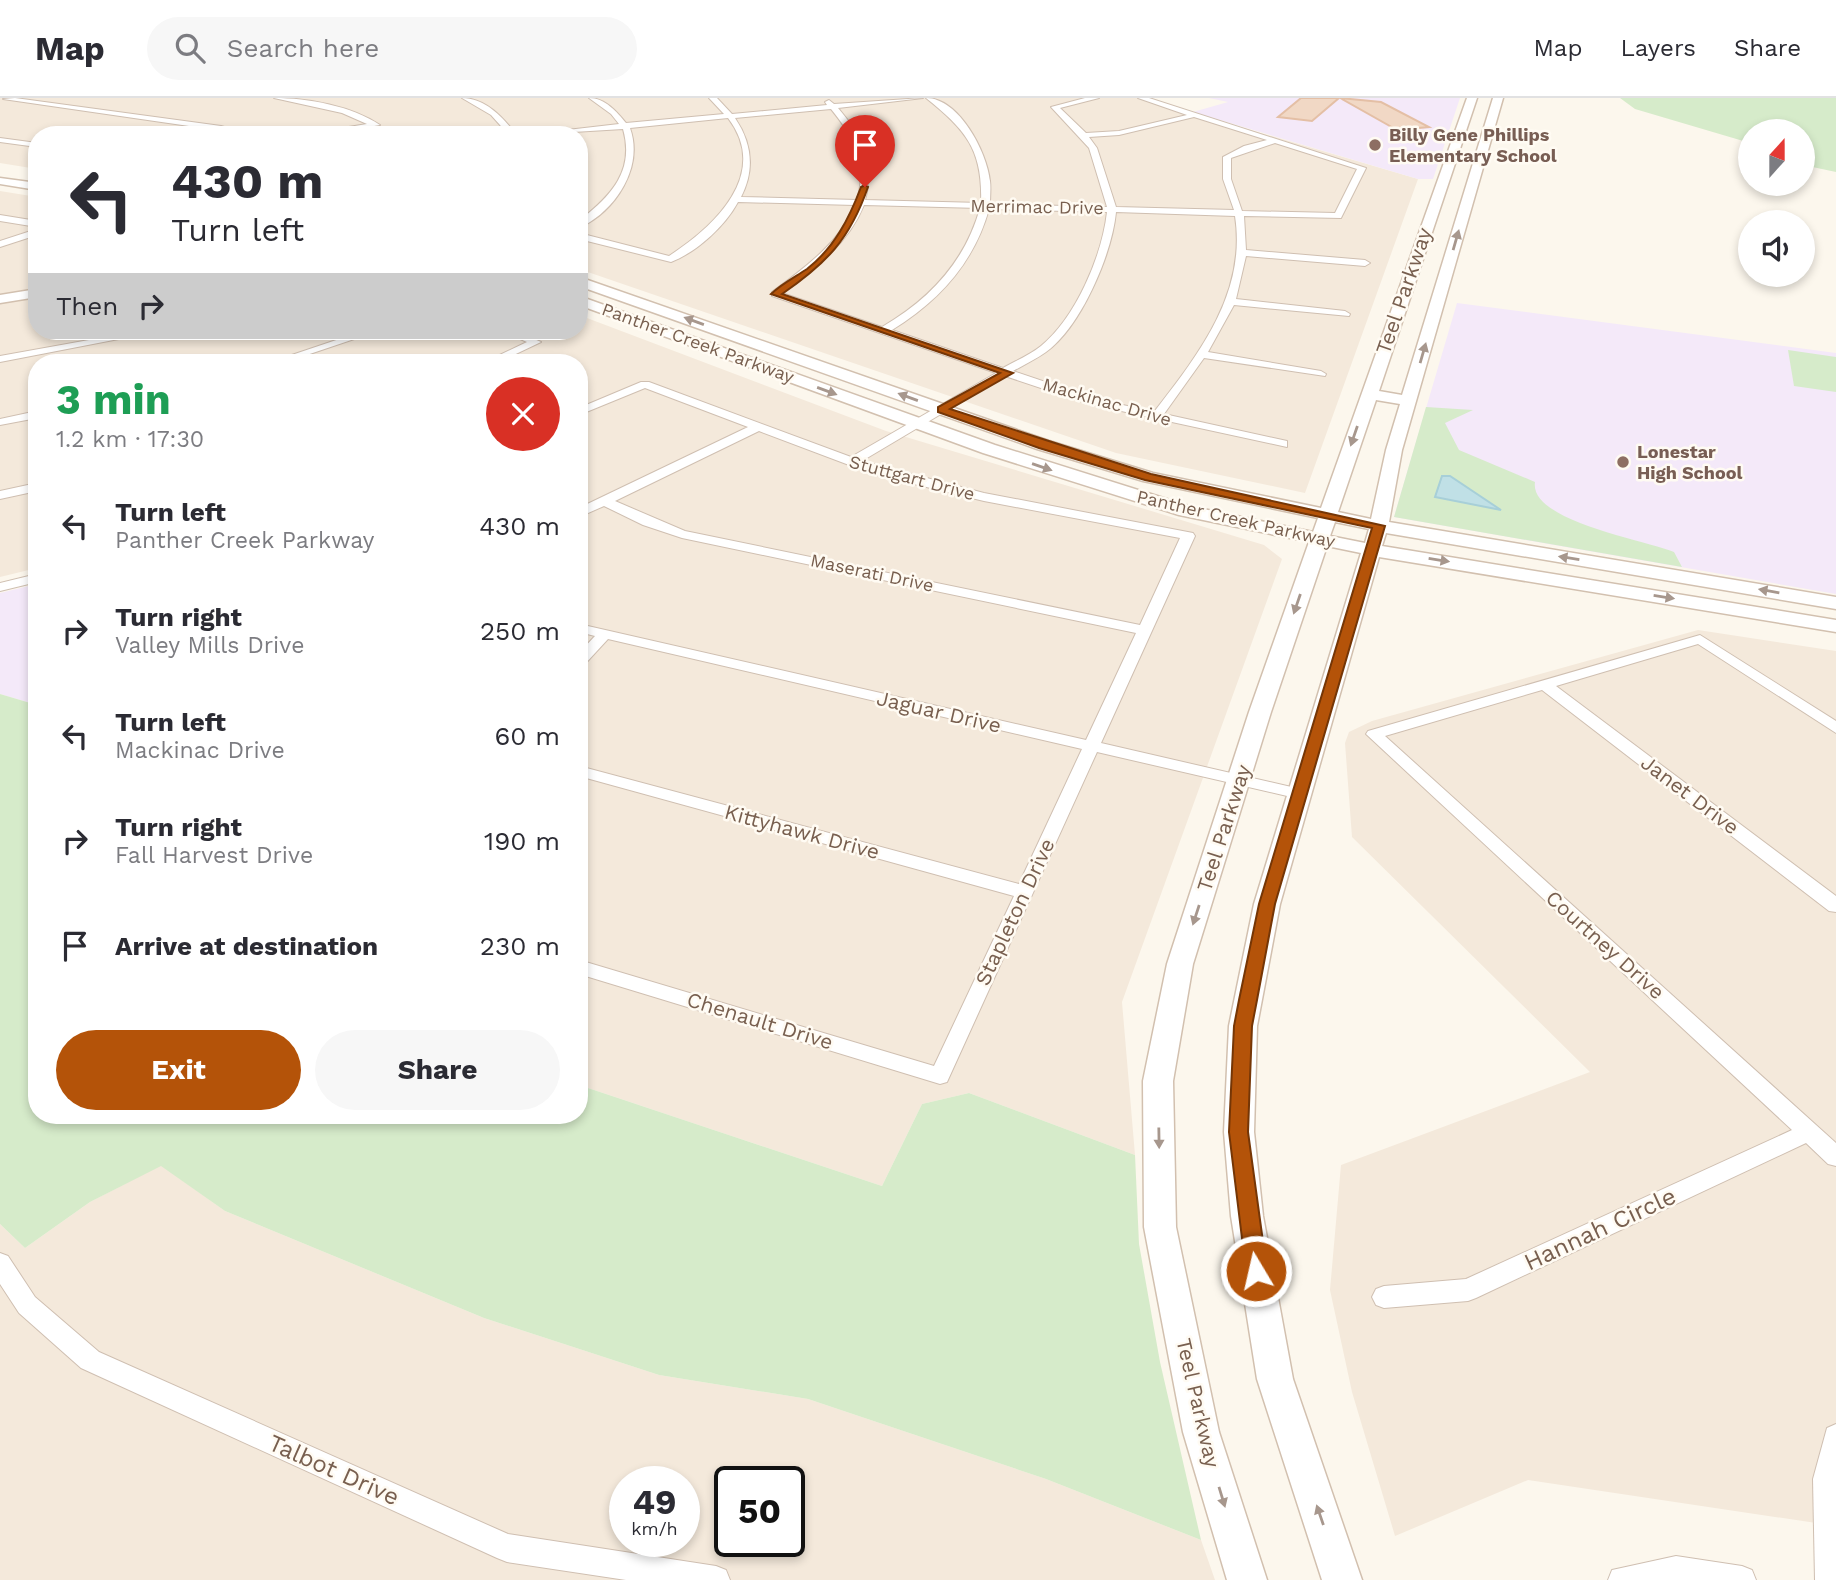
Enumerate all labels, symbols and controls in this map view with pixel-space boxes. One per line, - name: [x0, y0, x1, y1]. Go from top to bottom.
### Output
- search box: [147, 17, 637, 80]
- text: Map: [35, 29, 105, 68]
- icon: search: [171, 29, 209, 67]
- text: Search here: [227, 33, 379, 63]
- text: Map: [1534, 34, 1582, 62]
- text: Layers: [1620, 34, 1696, 62]
- text: Share: [1734, 34, 1801, 62]
- pin: [835, 115, 895, 187]
- north arrow: [1738, 119, 1815, 196]
- map controls: [1738, 119, 1815, 287]
- place label: Billy Gene Phillips Elementary School: [1389, 124, 1557, 166]
- icon: arrive: [846, 126, 884, 164]
- marker: Billy Gene Phillips Elementary School: [1367, 137, 1383, 153]
- text: 430 m: [171, 152, 323, 210]
- icon: left: [56, 154, 147, 245]
- street label: Merrimac Drive: [970, 195, 1104, 218]
- button: sound: [1738, 210, 1815, 287]
- text: Turn left: [171, 211, 304, 249]
- street label: Teel Parkway: [1370, 224, 1437, 357]
- one-way arrow: [1452, 229, 1462, 250]
- icon: right: [132, 287, 170, 325]
- text: Then: [56, 291, 118, 321]
- street label: Panther Creek Parkway: [599, 298, 798, 387]
- one-way arrow: [683, 315, 704, 326]
- one-way arrow: [1419, 343, 1429, 364]
- street label: Mackinac Drive: [1040, 373, 1174, 430]
- text: 3 min: [56, 375, 171, 424]
- button: close: [486, 377, 560, 451]
- one-way arrow: [817, 385, 838, 396]
- one-way arrow: [897, 391, 918, 402]
- text: 1.2 km · 17:30: [56, 426, 204, 453]
- one-way arrow: [1348, 426, 1359, 447]
- place label: Lonestar High School: [1637, 441, 1743, 483]
- street label: Stuttgart Drive: [847, 451, 977, 504]
- marker: Lonestar High School: [1615, 454, 1631, 470]
- one-way arrow: [1031, 462, 1052, 473]
- street label: Panther Creek Parkway: [1135, 485, 1338, 552]
- text: Turn left: [115, 497, 226, 527]
- icon: left: [56, 507, 94, 545]
- text: 430 m: [479, 511, 560, 541]
- text: Panther Creek Parkway: [115, 527, 374, 554]
- street label: Maserati Drive: [809, 549, 936, 596]
- one-way arrow: [1558, 552, 1580, 563]
- one-way arrow: [1428, 555, 1450, 566]
- one-way arrow: [1758, 585, 1780, 596]
- one-way arrow: [1653, 592, 1675, 603]
- one-way arrow: [1291, 594, 1302, 615]
- text: Turn right: [115, 602, 242, 632]
- icon: right: [56, 612, 94, 650]
- text: 250 m: [480, 616, 560, 646]
- text: Valley Mills Drive: [115, 632, 304, 659]
- street label: Jaguar Drive: [874, 685, 1004, 738]
- text: Turn left: [115, 707, 226, 737]
- icon: left: [56, 717, 94, 755]
- text: 60 m: [494, 721, 560, 751]
- text: Mackinac Drive: [115, 737, 285, 764]
- street label: Janet Drive: [1636, 750, 1744, 840]
- street label: Teel Parkway: [1191, 761, 1256, 895]
- street label: Kittyhawk Drive: [722, 799, 882, 864]
- text: Turn right: [115, 812, 242, 842]
- icon: right: [56, 822, 94, 860]
- text: 190 m: [484, 826, 560, 856]
- street label: Stapleton Drive: [970, 834, 1060, 989]
- text: Fall Harvest Drive: [115, 842, 313, 869]
- street label: Courtney Drive: [1541, 885, 1670, 1004]
- one-way arrow: [1190, 905, 1201, 926]
- icon: arrive: [56, 927, 94, 965]
- text: Arrive at destination: [115, 931, 378, 961]
- text: 230 m: [480, 931, 560, 961]
- street label: Chenault Drive: [684, 986, 836, 1055]
- button: Exit: [56, 1030, 301, 1110]
- button: Share: [315, 1030, 560, 1110]
- one-way arrow: [1153, 1127, 1165, 1149]
- street label: Hannah Circle: [1520, 1182, 1680, 1276]
- position arrow: [1219, 1234, 1293, 1308]
- street label: Teel Parkway: [1171, 1336, 1226, 1470]
- street label: Talbot Drive: [264, 1429, 404, 1511]
- speed limit sign: 50: [714, 1466, 805, 1557]
- text: 49: [632, 1481, 677, 1523]
- one-way arrow: [1217, 1486, 1227, 1507]
- one-way arrow: [1315, 1505, 1325, 1526]
- text: km/h: [631, 1518, 678, 1539]

